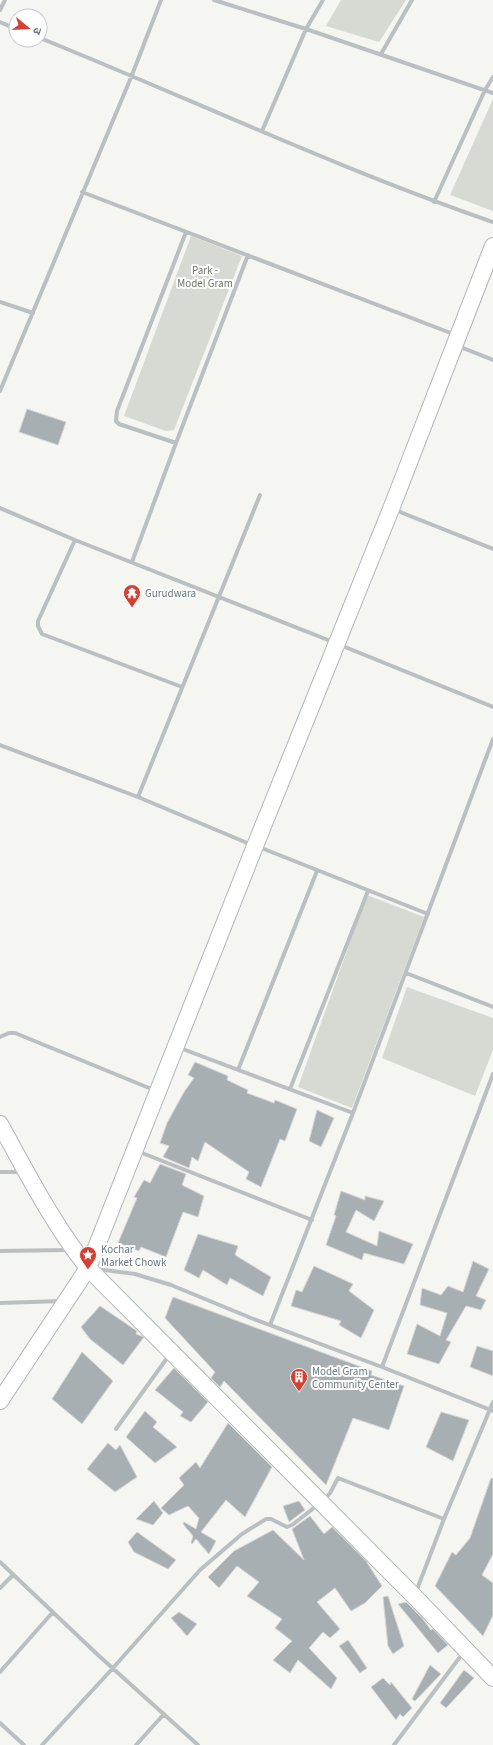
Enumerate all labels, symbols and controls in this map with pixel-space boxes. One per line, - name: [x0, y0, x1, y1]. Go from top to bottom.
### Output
- north arrow: [8, 8, 48, 48]
- text: उ: [29, 26, 45, 37]
- park label: Park - Model Gram: [177, 263, 233, 291]
- temple icon: Gurudwara: [122, 583, 142, 608]
- place label: Gurudwara: [145, 586, 196, 601]
- place label: Kochar Market Chowk: [101, 1242, 167, 1270]
- place icon: Kochar Market Chowk: [78, 1245, 98, 1270]
- place label: Model Gram Community Center: [312, 1364, 399, 1392]
- building icon: Model Gram Community Center: [289, 1367, 309, 1392]

